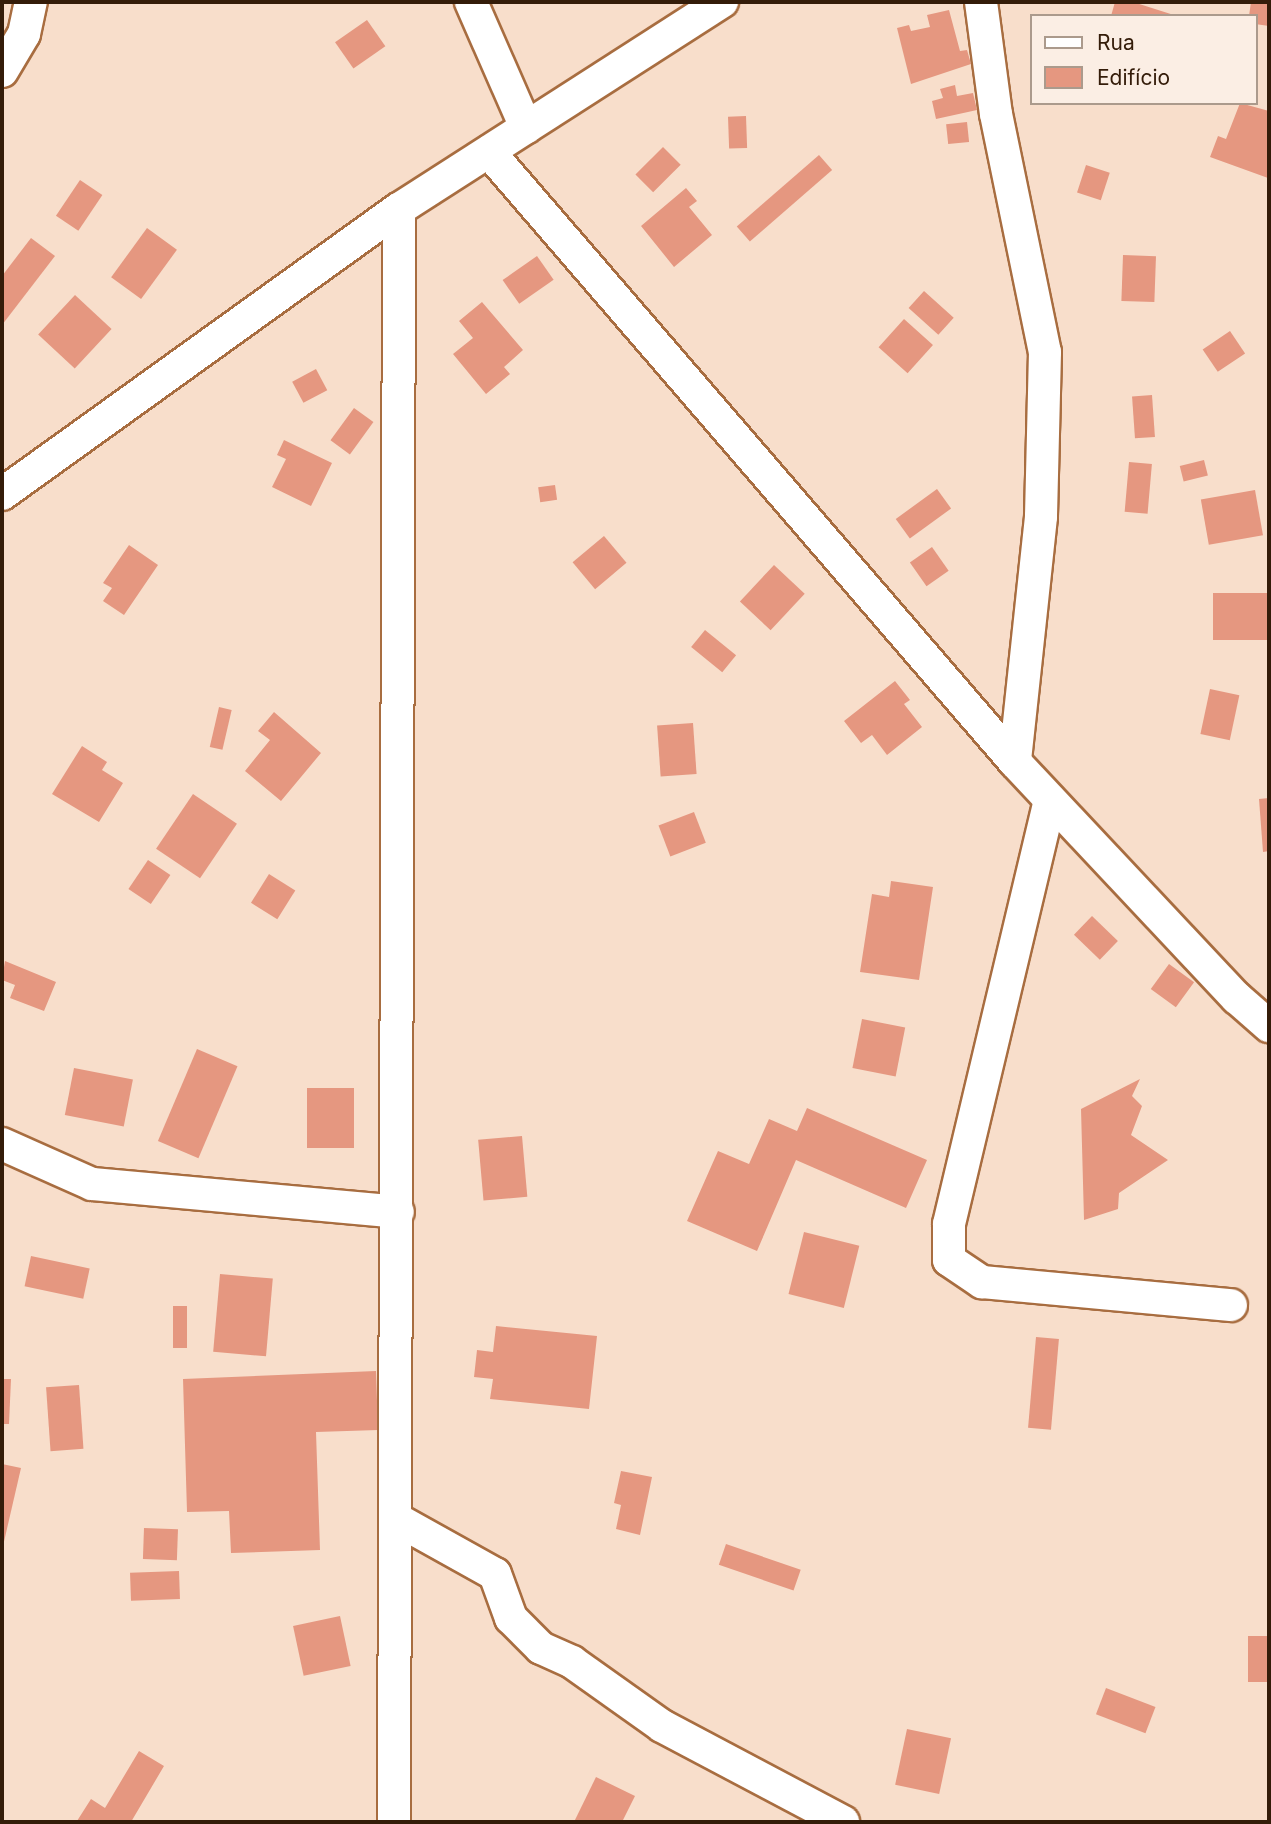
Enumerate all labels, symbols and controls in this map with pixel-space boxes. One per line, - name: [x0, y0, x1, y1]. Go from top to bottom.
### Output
- legend: [1030, 14, 1257, 105]
- text: Rua: [1097, 30, 1135, 55]
- text: Edifício: [1097, 65, 1170, 90]

